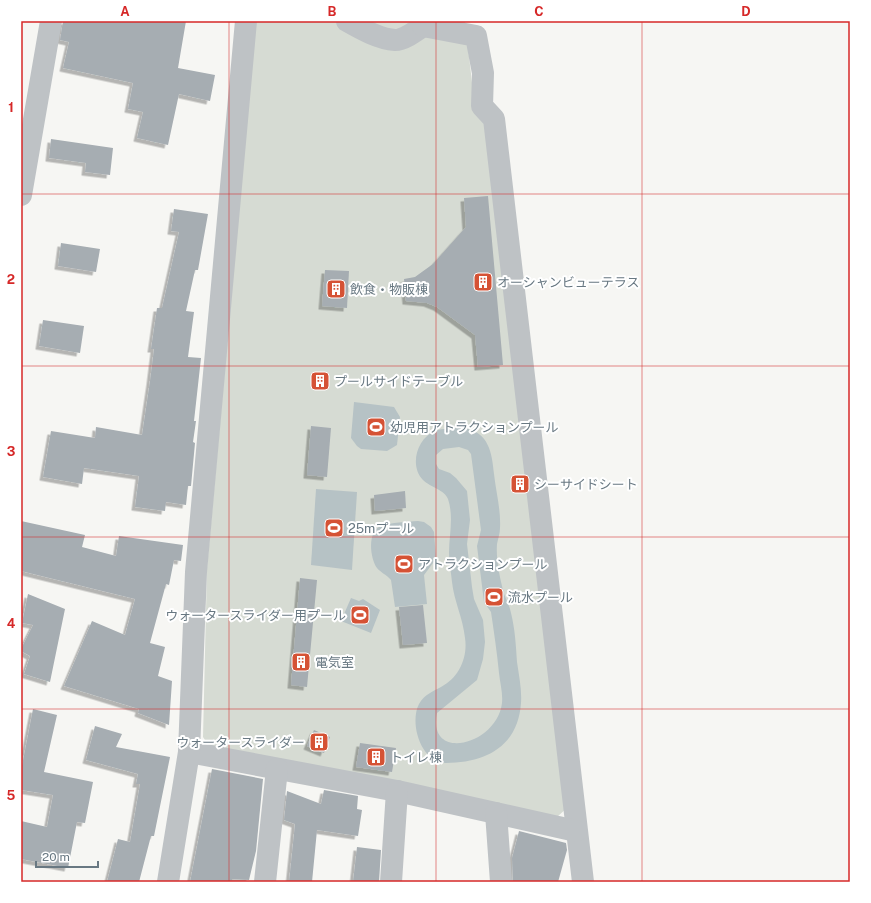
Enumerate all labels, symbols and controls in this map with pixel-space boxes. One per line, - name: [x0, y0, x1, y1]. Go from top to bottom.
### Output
- text: A: [120, 4, 130, 19]
- text: B: [328, 4, 337, 19]
- text: C: [534, 4, 544, 19]
- text: D: [741, 4, 751, 19]
- text: 1: [8, 100, 14, 115]
- building icon: オーシャンビューテラス: [472, 271, 494, 293]
- text: 2: [7, 272, 15, 287]
- place label: オーシャンビューテラス: [497, 275, 639, 290]
- building icon: 飲食・物販棟: [325, 278, 347, 300]
- place label: 飲食・物販棟: [350, 282, 428, 297]
- building icon: プールサイドテーブル: [309, 370, 331, 392]
- place label: プールサイドテーブル: [334, 374, 463, 389]
- sports icon: 幼児用アトラクションプール: [365, 416, 387, 438]
- place label: 幼児用アトラクションプール: [390, 420, 559, 435]
- text: 3: [7, 444, 16, 459]
- building icon: シーサイドシート: [509, 473, 531, 495]
- place label: シーサイドシート: [534, 477, 638, 492]
- sports icon: 25mプール: [323, 517, 345, 539]
- place label: 25mプール: [348, 521, 414, 536]
- sports icon: アトラクションプール: [393, 553, 415, 575]
- place label: アトラクションプール: [418, 557, 548, 572]
- sports icon: 流水プール: [483, 586, 505, 608]
- place label: 流水プール: [508, 590, 573, 605]
- sports icon: ウォータースライダー用プール: [349, 604, 371, 626]
- place label: ウォータースライダー用プール: [165, 608, 346, 623]
- text: 4: [7, 616, 16, 631]
- building icon: 電気室: [290, 651, 312, 673]
- place label: 電気室: [315, 655, 354, 670]
- building icon: ウォータースライダー: [308, 731, 330, 753]
- place label: ウォータースライダー: [176, 735, 305, 750]
- building icon: トイレ棟: [365, 746, 387, 768]
- place label: トイレ棟: [390, 750, 442, 765]
- text: 5: [7, 788, 16, 803]
- scale bar: [36, 843, 98, 869]
- text: 20 m: [42, 850, 70, 864]

